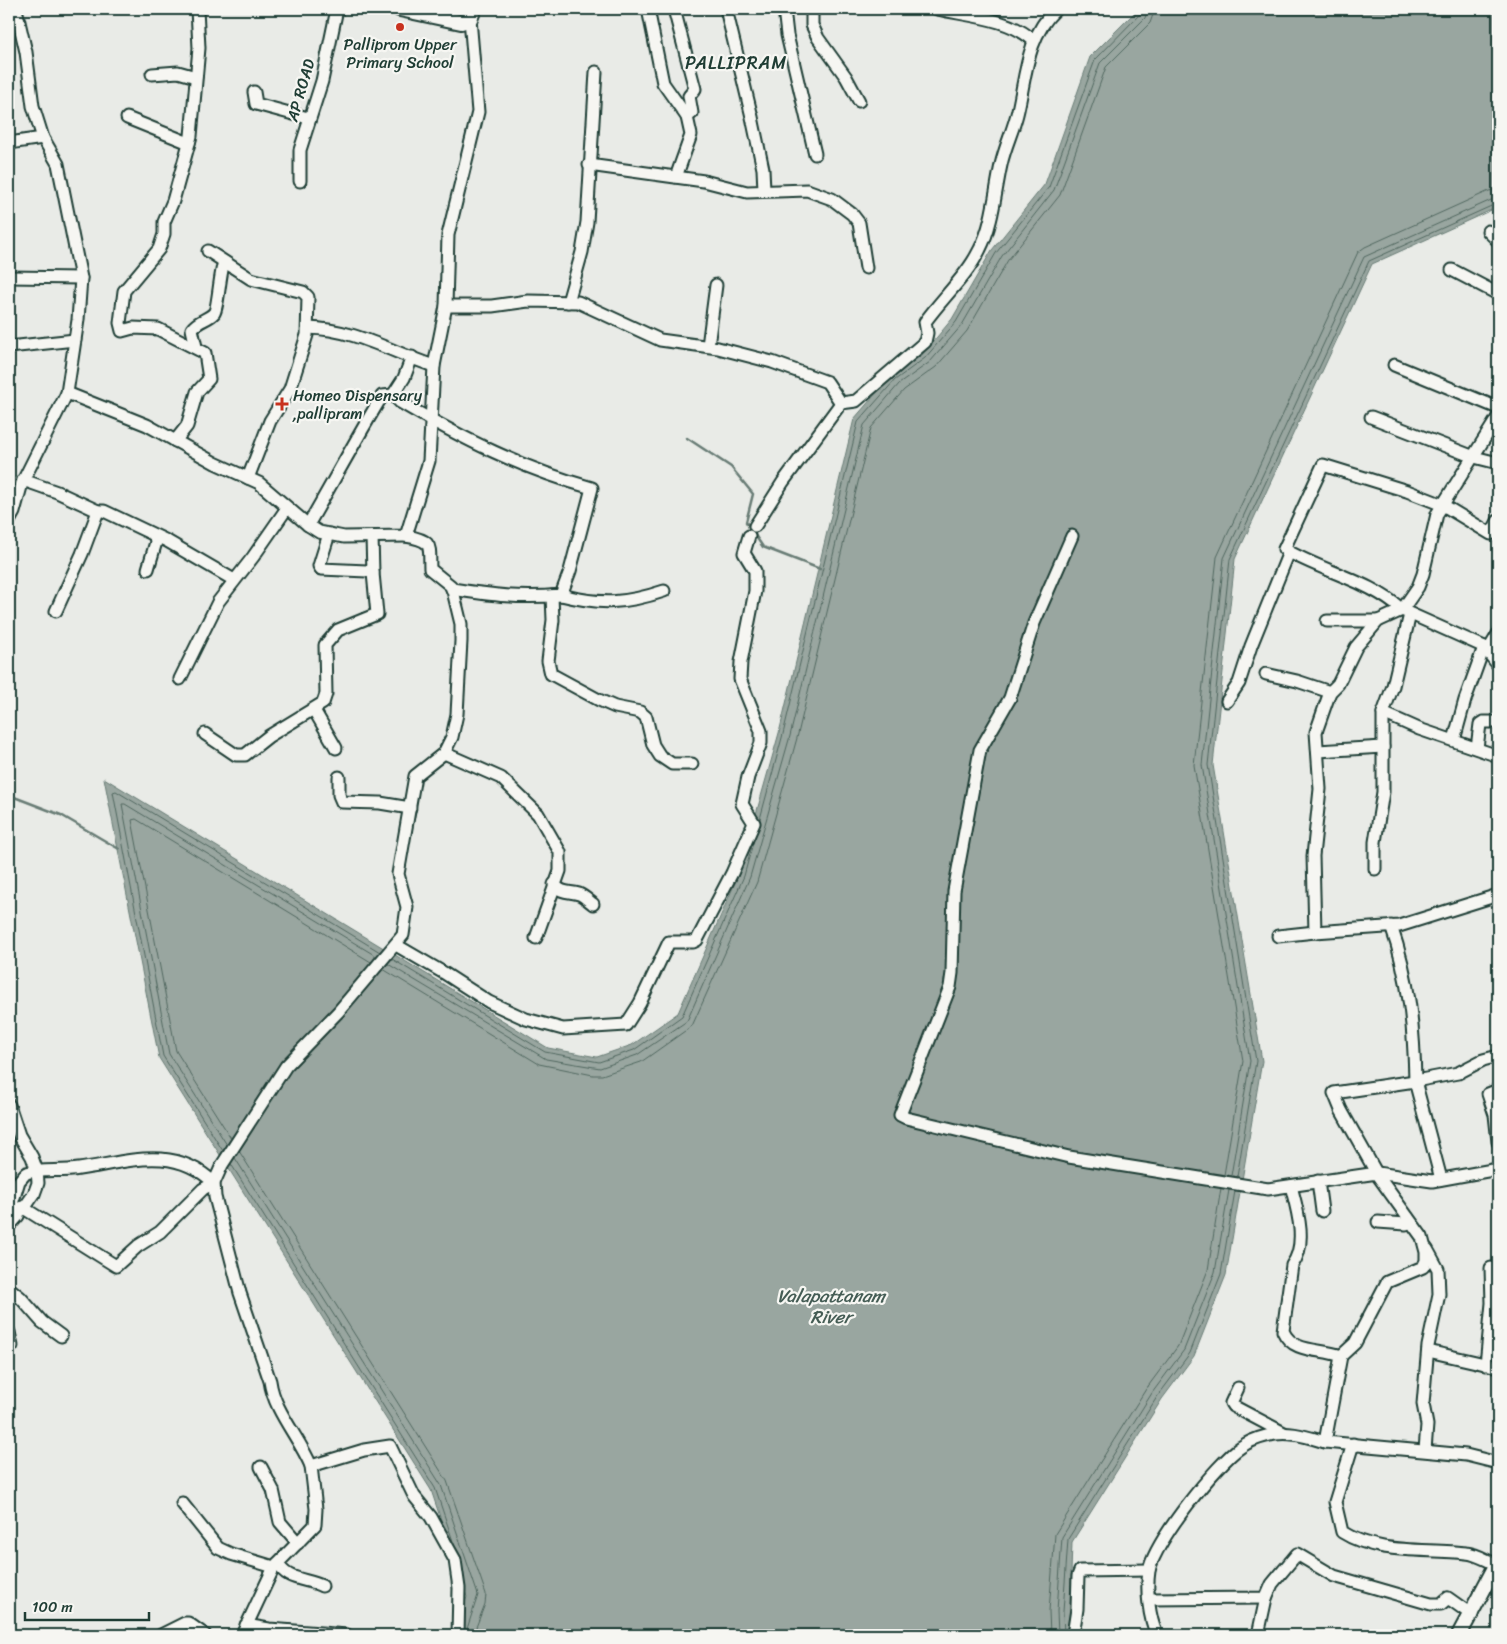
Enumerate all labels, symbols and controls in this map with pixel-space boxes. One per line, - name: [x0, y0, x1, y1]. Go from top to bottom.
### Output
- marker: Palliprom Upper Primary School: [394, 21, 406, 33]
- place label: Palliprom Upper Primary School: [344, 30, 458, 77]
- district label: PALLIPRAM: [685, 47, 787, 79]
- street label: AP ROAD: [277, 55, 323, 126]
- place label: Homeo Dispensary ,pallipram: [292, 381, 423, 428]
- marker: Homeo Dispensary ,pallipram: [275, 397, 289, 411]
- water label: Valapattanam River: [777, 1280, 887, 1333]
- scale bar: [25, 1589, 149, 1621]
- text: 100 m: [32, 1594, 73, 1620]

